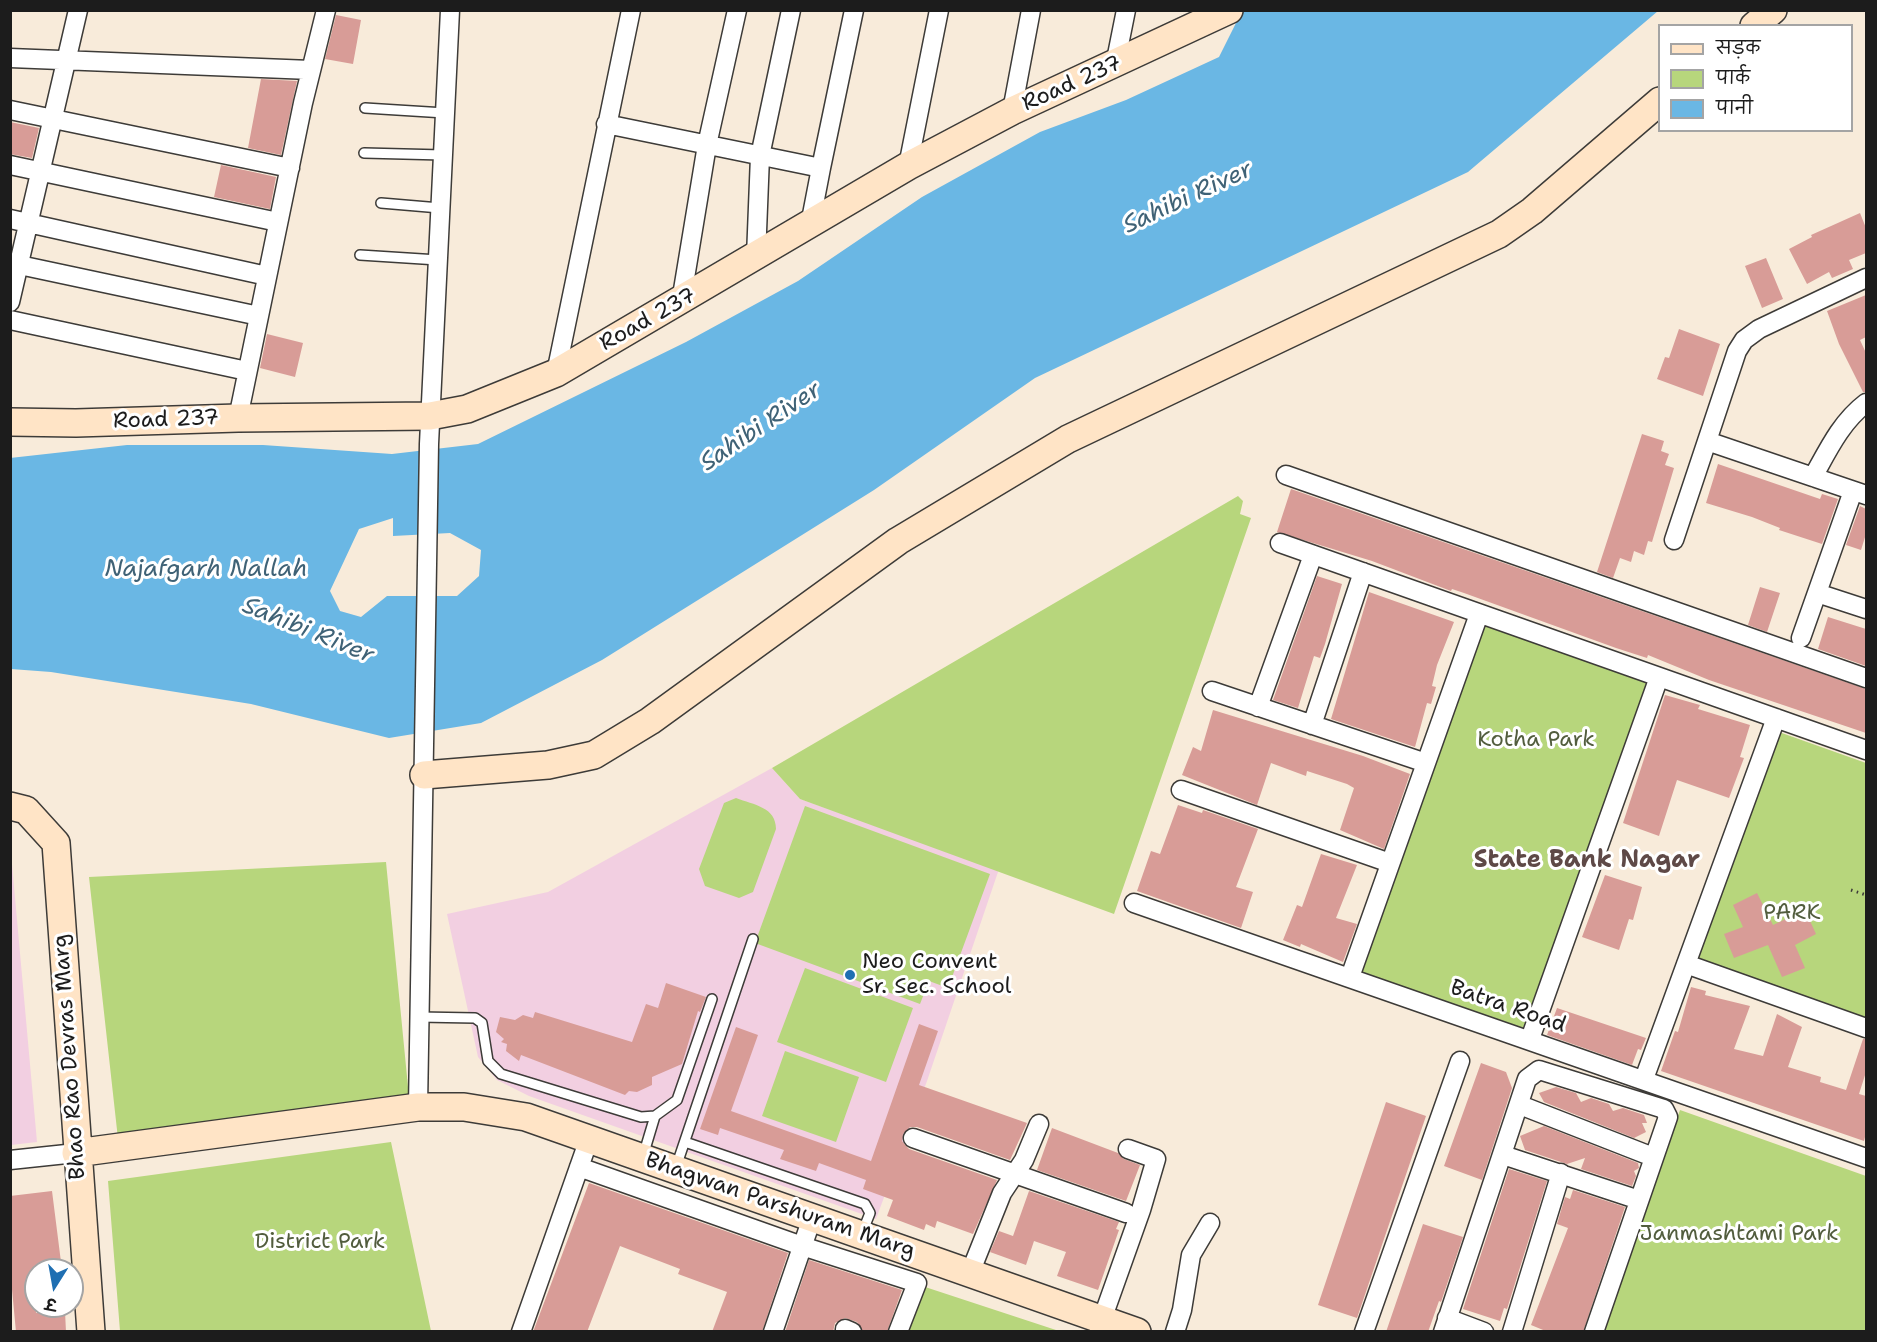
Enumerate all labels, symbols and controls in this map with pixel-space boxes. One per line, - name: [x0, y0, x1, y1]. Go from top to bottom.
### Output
- legend: [1658, 24, 1853, 132]
- text: सड़क: [1716, 36, 1760, 60]
- street label: Road 237: [1018, 50, 1126, 118]
- text: पार्क: [1716, 66, 1750, 90]
- text: पानी: [1716, 96, 1753, 120]
- water label: Sahibi River: [1119, 155, 1257, 241]
- street label: Road 237: [595, 283, 701, 357]
- water label: Sahibi River: [695, 376, 827, 478]
- street label: Road 237: [113, 405, 219, 435]
- water label: Najafgarh Nallah: [104, 556, 308, 584]
- water label: Sahibi River: [238, 592, 378, 670]
- park label: Kotha Park: [1477, 727, 1595, 753]
- district label: State Bank Nagar: [1474, 847, 1700, 875]
- park label: PARK: [1763, 900, 1821, 926]
- street label: Bhao Rao Devras Marg: [48, 933, 92, 1181]
- place label: Neo Convent Sr. Sec. School: [862, 949, 1011, 1000]
- marker: Neo Convent Sr. Sec. School: [843, 968, 857, 982]
- street label: Batra Road: [1447, 975, 1569, 1039]
- street label: Bhagwan Parshuram Marg: [642, 1147, 918, 1265]
- park label: Janmashtami Park: [1639, 1221, 1839, 1247]
- park label: District Park: [255, 1229, 385, 1255]
- north arrow: [24, 1258, 84, 1318]
- text: उ: [44, 1293, 58, 1316]

